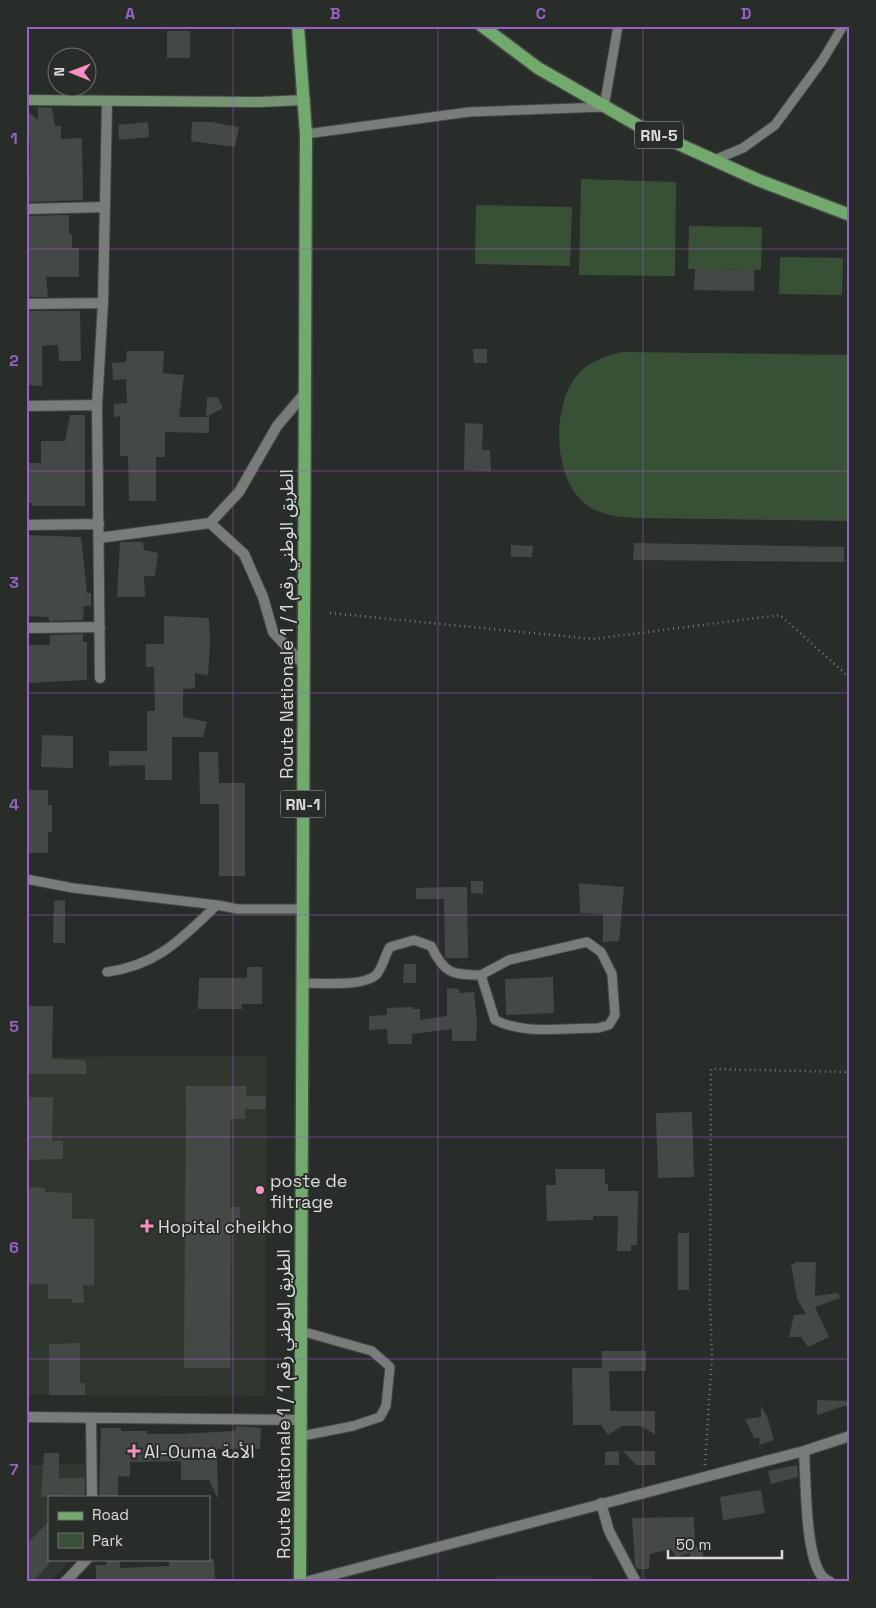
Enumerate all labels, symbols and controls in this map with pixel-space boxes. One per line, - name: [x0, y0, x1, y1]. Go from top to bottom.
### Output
- text: A: [125, 3, 135, 24]
- text: B: [330, 3, 340, 24]
- text: C: [536, 3, 546, 24]
- text: D: [741, 3, 751, 24]
- north arrow: [48, 48, 98, 98]
- text: N: [50, 67, 68, 77]
- road number: RN-5: [635, 122, 683, 148]
- text: 1: [10, 128, 18, 149]
- text: 2: [9, 350, 19, 371]
- street label: Route Nationale 1 / الطريق الوطني رقم 1: [275, 469, 300, 779]
- text: 3: [9, 572, 19, 593]
- road number: RN-1: [280, 791, 326, 818]
- text: 4: [9, 794, 19, 815]
- text: 5: [9, 1016, 19, 1037]
- place label: poste de filtrage: [270, 1169, 347, 1213]
- marker: poste de filtrage: [254, 1184, 266, 1196]
- place label: Hopital cheikho: [158, 1215, 293, 1238]
- marker: Hopital cheikho: [140, 1219, 154, 1233]
- text: 6: [9, 1237, 19, 1258]
- street label: Route Nationale 1 / الطريق الوطني رقم 1: [272, 1249, 297, 1559]
- place label: Al-Ouma الأمة: [144, 1440, 254, 1463]
- marker: Al-Ouma الأمة: [128, 1445, 140, 1457]
- text: 7: [10, 1459, 19, 1480]
- legend: [48, 1496, 210, 1560]
- text: Road: [92, 1505, 129, 1524]
- scale bar: [668, 1528, 782, 1560]
- text: Park: [92, 1531, 123, 1550]
- text: 50 m: [676, 1535, 711, 1554]

